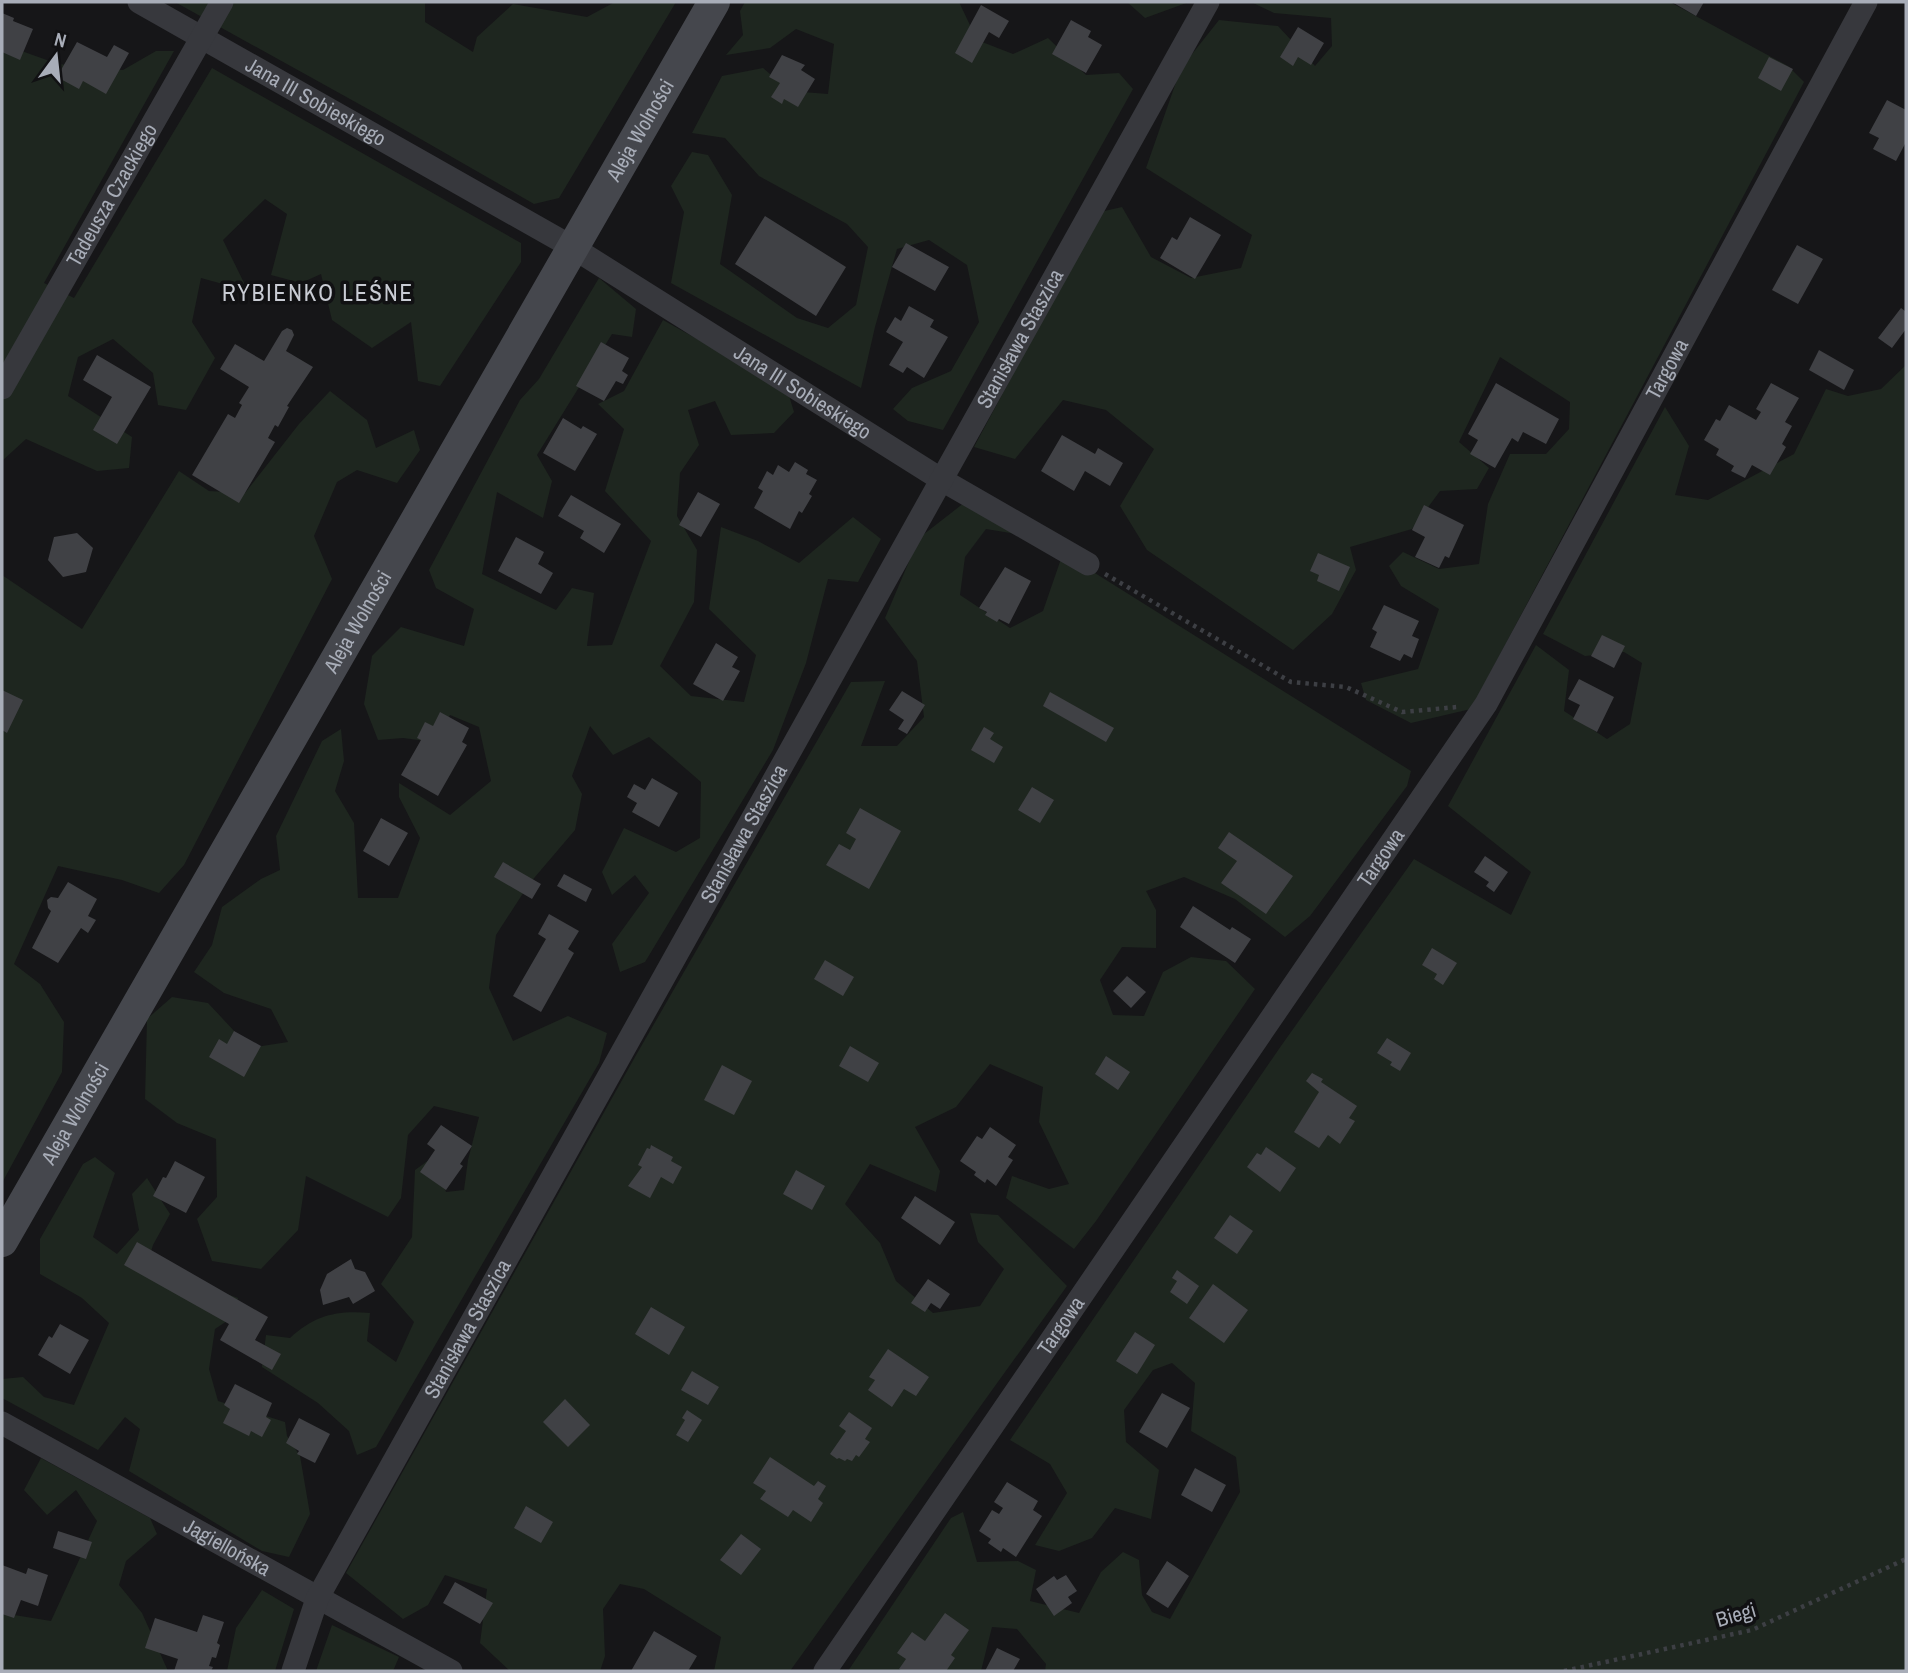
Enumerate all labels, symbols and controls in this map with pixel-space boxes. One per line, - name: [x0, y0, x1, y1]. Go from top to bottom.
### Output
- north arrow: [21, 21, 91, 91]
- text: N: [52, 26, 69, 54]
- street label: Jana III Sobieskiego: [240, 50, 391, 153]
- street label: Aleja Wolności: [598, 74, 681, 187]
- street label: Tadeusza Czackiego: [59, 118, 164, 272]
- street label: Stanisława Staszica: [969, 263, 1070, 413]
- district label: RYBIENKO LEŚNE: [222, 277, 414, 308]
- street label: Targowa: [1638, 333, 1695, 405]
- street label: Jana III Sobieskiego: [729, 338, 877, 446]
- street label: Aleja Wolności: [316, 565, 398, 679]
- street label: Stanisława Staszica: [693, 758, 794, 909]
- street label: Targowa: [1350, 822, 1411, 893]
- street label: Aleja Wolności: [33, 1057, 116, 1171]
- street label: Stanisława Staszica: [417, 1254, 518, 1404]
- street label: Targowa: [1030, 1290, 1091, 1361]
- street label: Jagiellońska: [178, 1511, 277, 1583]
- street label: Biegi: [1713, 1595, 1759, 1634]

